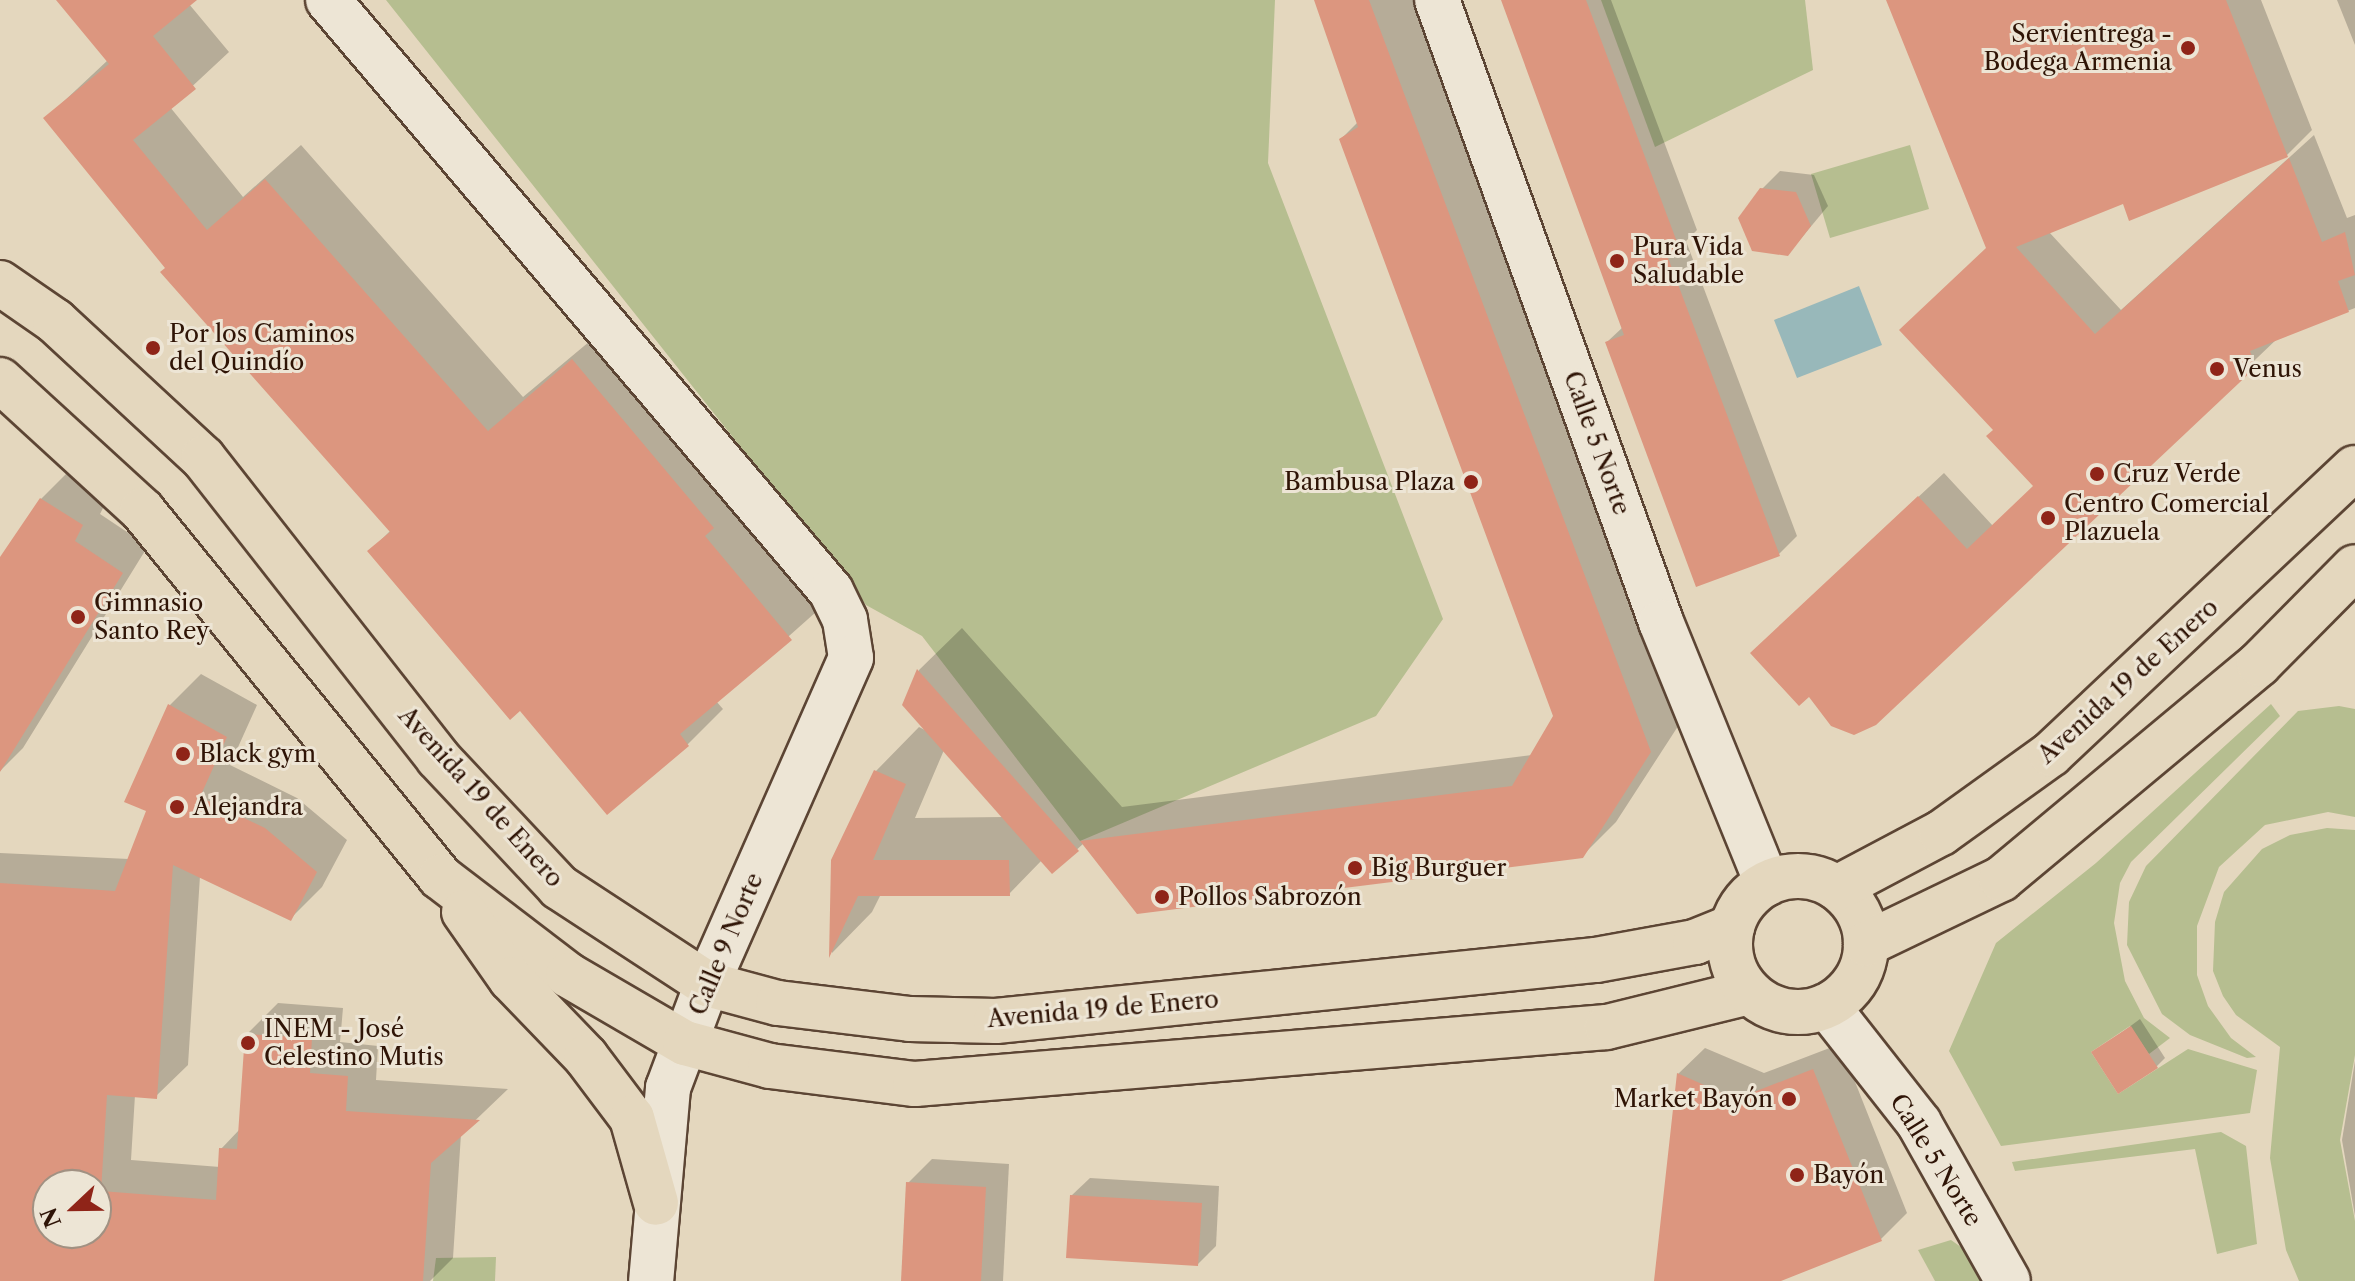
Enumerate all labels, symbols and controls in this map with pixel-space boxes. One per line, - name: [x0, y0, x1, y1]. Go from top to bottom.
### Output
- place label: Servientrega - Bodega Armenia: [1982, 20, 2172, 76]
- marker: Servientrega - Bodega Armenia: [2179, 39, 2197, 57]
- place label: Pura Vida Saludable: [1633, 233, 1745, 289]
- marker: Pura Vida Saludable: [1608, 252, 1626, 270]
- place label: Por los Caminos del Quindío: [169, 320, 355, 376]
- marker: Por los Caminos del Quindío: [144, 339, 162, 357]
- place label: Venus: [2233, 355, 2302, 383]
- marker: Venus: [2208, 360, 2226, 378]
- street label: Calle 5 Norte: [1558, 367, 1636, 519]
- place label: Cruz Verde: [2113, 460, 2242, 488]
- marker: Cruz Verde: [2088, 465, 2106, 483]
- place label: Bambusa Plaza: [1284, 468, 1455, 496]
- marker: Bambusa Plaza: [1462, 473, 1480, 491]
- place label: Centro Comercial Plazuela: [2064, 490, 2269, 546]
- marker: Centro Comercial Plazuela: [2039, 509, 2057, 527]
- place label: Gimnasio Santo Rey: [94, 589, 209, 645]
- street label: Avenida 19 de Enero: [2032, 592, 2224, 770]
- marker: Gimnasio Santo Rey: [69, 608, 87, 626]
- street label: Avenida 19 de Enero: [392, 701, 570, 893]
- place label: Black gym: [199, 740, 317, 768]
- marker: Black gym: [174, 745, 192, 763]
- place label: Alejandra: [193, 793, 303, 821]
- marker: Alejandra: [168, 798, 186, 816]
- place label: Big Burguer: [1371, 854, 1507, 882]
- marker: Big Burguer: [1346, 859, 1364, 877]
- street label: Calle 9 Norte: [683, 869, 769, 1019]
- place label: Pollos Sabrozón: [1178, 883, 1362, 911]
- marker: Pollos Sabrozón: [1153, 888, 1171, 906]
- street label: Avenida 19 de Enero: [986, 985, 1220, 1033]
- place label: INEM - José Celestino Mutis: [264, 1015, 444, 1071]
- marker: INEM - José Celestino Mutis: [239, 1034, 257, 1052]
- place label: Market Bayón: [1614, 1085, 1773, 1113]
- street label: Calle 5 Norte: [1884, 1088, 1988, 1232]
- marker: Market Bayón: [1780, 1090, 1798, 1108]
- place label: Bayón: [1813, 1161, 1884, 1189]
- marker: Bayón: [1788, 1166, 1806, 1184]
- north arrow: [32, 1169, 112, 1249]
- text: N: [35, 1204, 67, 1231]

